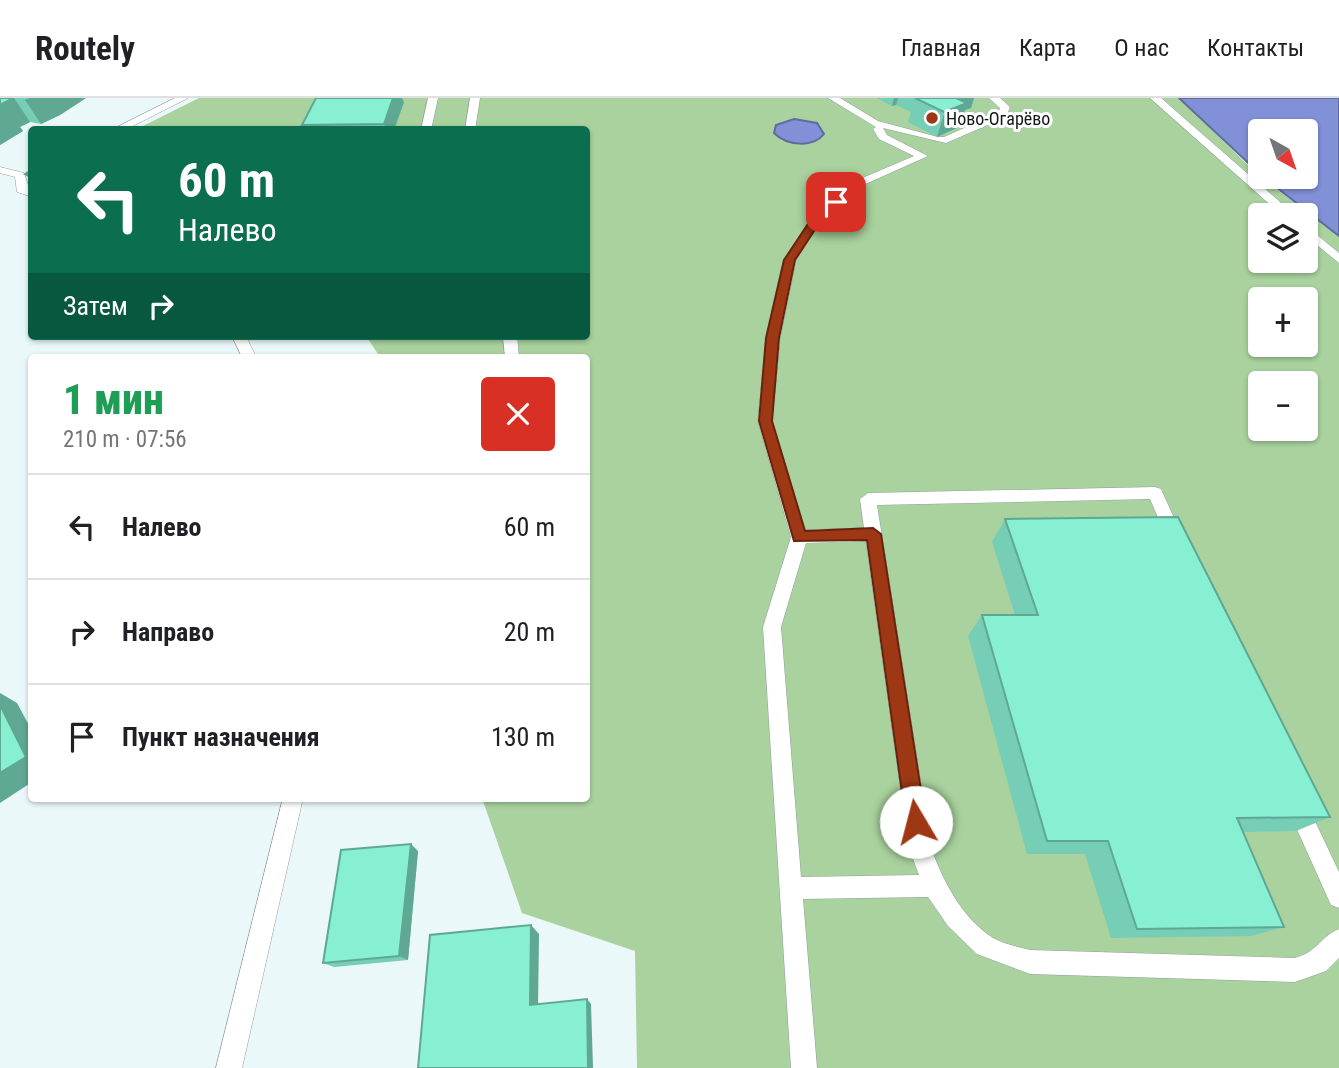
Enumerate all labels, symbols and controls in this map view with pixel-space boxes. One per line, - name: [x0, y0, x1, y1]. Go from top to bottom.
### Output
- text: Routely: [35, 29, 135, 68]
- text: Главная: [901, 34, 981, 62]
- text: Карта: [1019, 34, 1076, 62]
- text: О нас: [1114, 34, 1169, 62]
- text: Контакты: [1207, 34, 1304, 62]
- place label: Ново-Огарёво: [946, 108, 1050, 129]
- marker: Ново-Огарёво: [924, 110, 940, 126]
- north arrow: [1248, 119, 1318, 189]
- map controls: [1248, 119, 1318, 441]
- text: 60 m: [178, 152, 275, 209]
- icon: left: [63, 154, 154, 245]
- pin: [806, 172, 866, 232]
- icon: arrive: [817, 183, 855, 221]
- button: layers: [1248, 203, 1318, 273]
- text: Налево: [178, 211, 277, 249]
- icon: right: [142, 287, 180, 325]
- button: +: [1248, 287, 1318, 357]
- text: Затем: [63, 291, 128, 321]
- button: −: [1248, 371, 1318, 441]
- text: 1 мин: [63, 375, 164, 424]
- button: close: [481, 377, 555, 451]
- text: 210 m · 07:56: [63, 426, 187, 453]
- icon: left: [63, 508, 101, 546]
- text: Налево: [122, 512, 202, 542]
- text: 60 m: [504, 512, 555, 542]
- icon: right: [63, 613, 101, 651]
- text: Направо: [122, 617, 214, 647]
- text: 20 m: [504, 617, 555, 647]
- icon: arrive: [63, 718, 101, 756]
- text: Пункт назначения: [122, 722, 320, 752]
- text: 130 m: [491, 722, 555, 752]
- position arrow: [879, 785, 953, 859]

